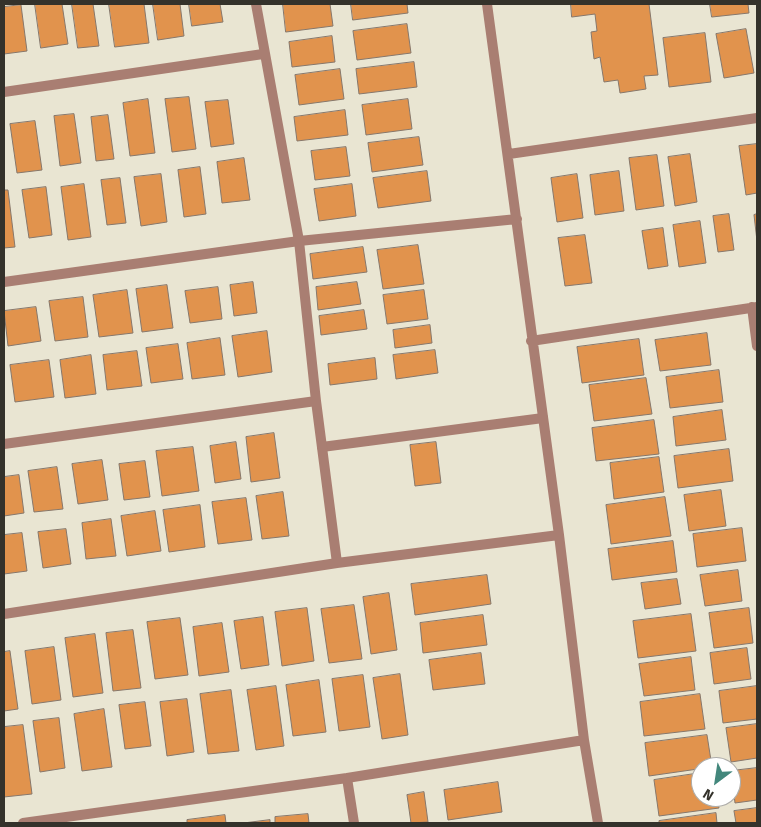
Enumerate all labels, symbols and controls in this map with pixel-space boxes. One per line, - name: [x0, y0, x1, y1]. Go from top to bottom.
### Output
- north arrow: [691, 757, 741, 807]
- text: N: [700, 785, 717, 804]

